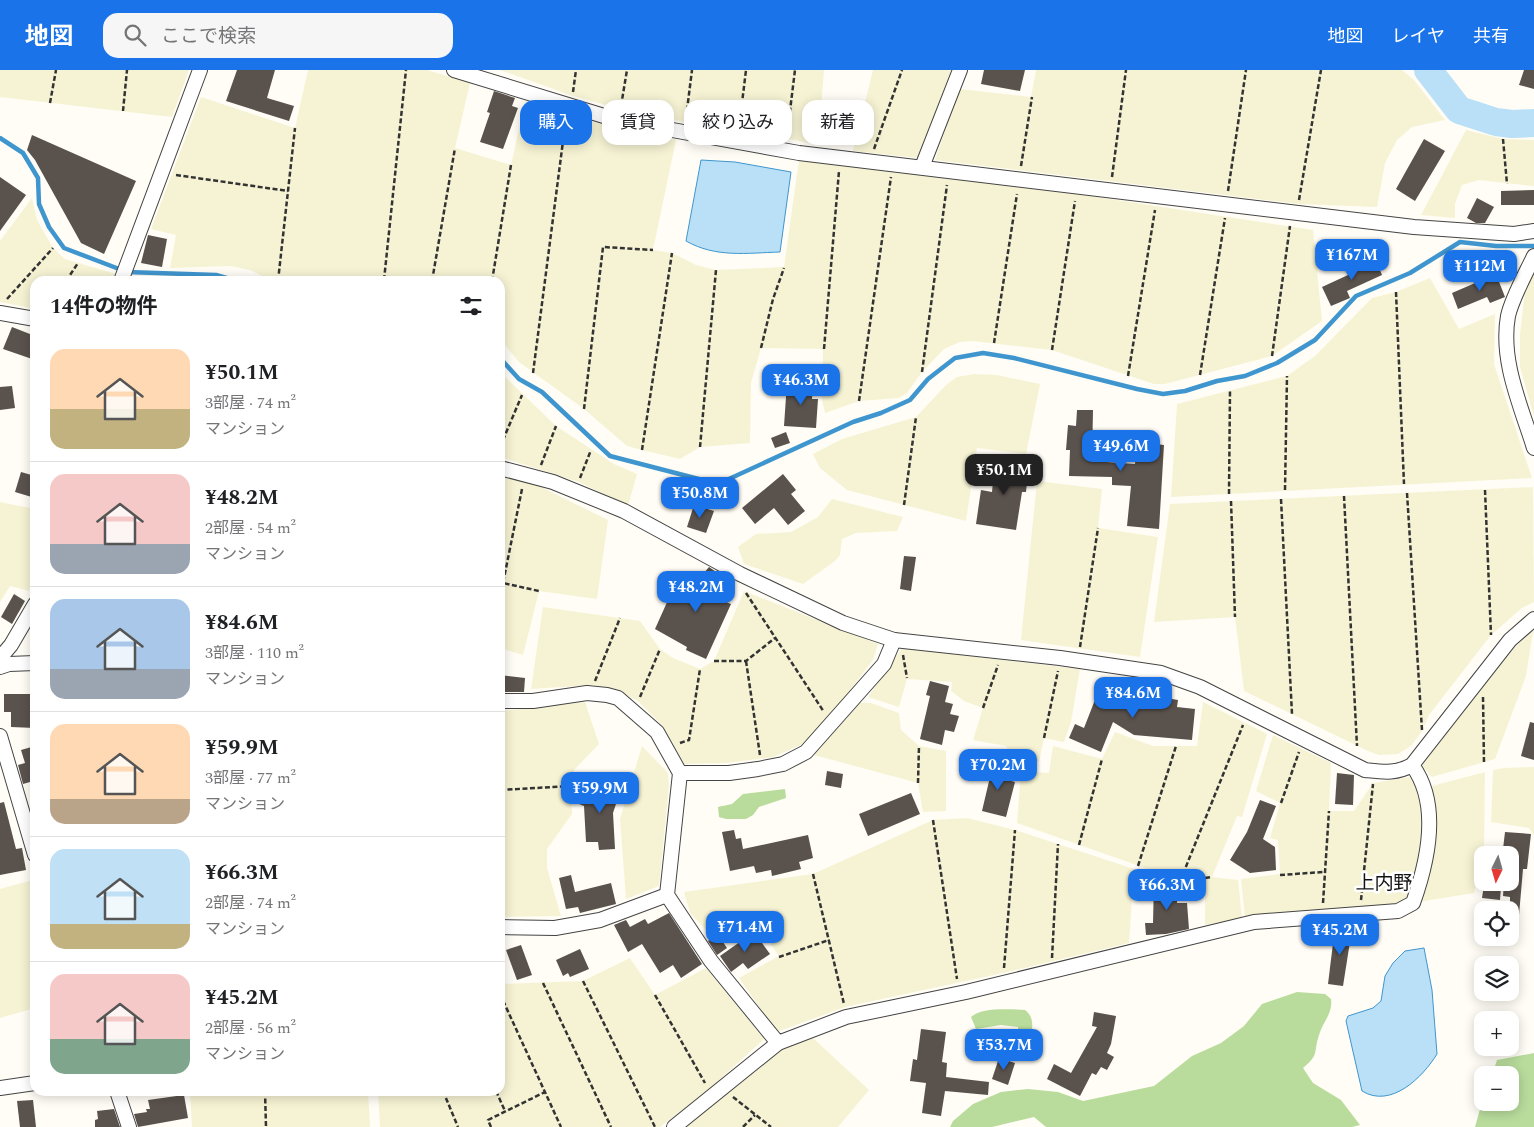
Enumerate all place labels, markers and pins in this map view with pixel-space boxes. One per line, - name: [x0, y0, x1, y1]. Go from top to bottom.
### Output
- pin: ¥167M: [1317, 238, 1387, 281]
- pin: ¥112M: [1445, 250, 1515, 292]
- pin: ¥46.3M: [760, 364, 842, 406]
- pin: ¥49.6M: [1080, 430, 1162, 472]
- pin: ¥50.1M: [963, 454, 1045, 496]
- pin: ¥50.8M: [659, 476, 741, 519]
- pin: ¥48.2M: [655, 570, 737, 613]
- pin: ¥84.6M: [1092, 676, 1174, 719]
- pin: ¥70.2M: [957, 748, 1039, 791]
- pin: ¥59.9M: [559, 772, 641, 814]
- pin: ¥66.3M: [1126, 868, 1208, 911]
- pin: ¥71.4M: [704, 910, 786, 953]
- pin: ¥45.2M: [1299, 914, 1381, 956]
- pin: ¥53.7M: [963, 1028, 1045, 1071]

